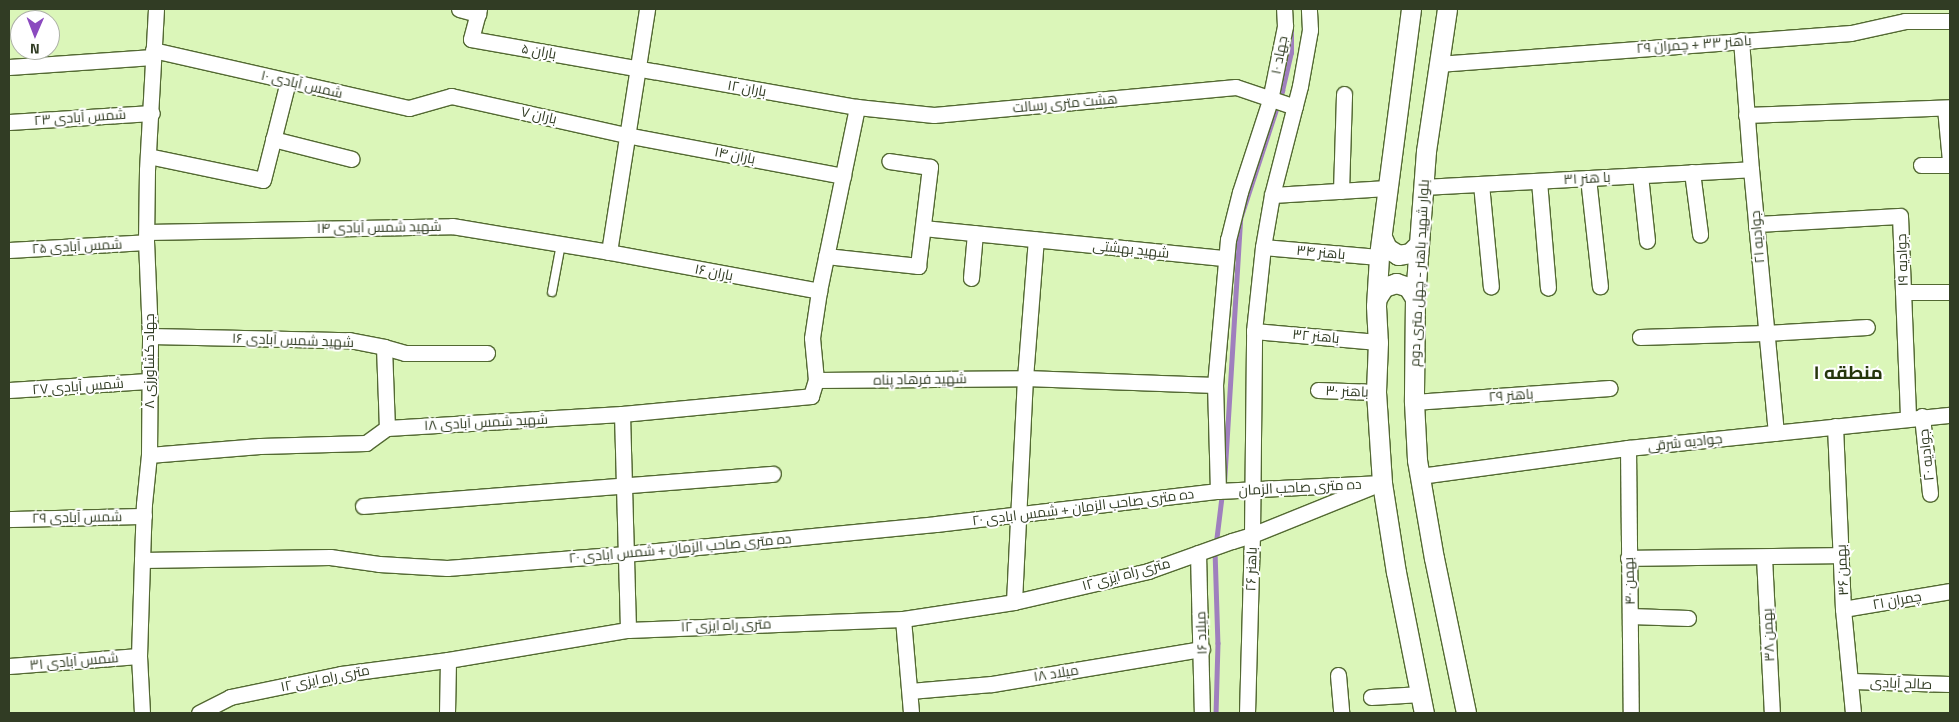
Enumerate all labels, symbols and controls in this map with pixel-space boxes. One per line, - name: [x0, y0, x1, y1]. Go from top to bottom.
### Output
- north arrow: [10, 10, 60, 60]
- street label: باهنر ۳۳ + چمران ۲۹: [1636, 32, 1752, 56]
- street label: جهاد ۱۰: [1267, 34, 1291, 76]
- text: N: [30, 39, 40, 60]
- street label: باران ۵: [520, 40, 558, 62]
- street label: شمس آبادی ۱۰: [259, 66, 345, 102]
- street label: باران ۱۲: [726, 76, 768, 100]
- street label: هشت متری رسالت: [1012, 90, 1118, 116]
- street label: باران ۷: [519, 103, 559, 127]
- street label: شمس آبادی ۲۳: [33, 105, 127, 129]
- street label: باران ۱۴: [713, 143, 757, 167]
- street label: با هنر ۳۱: [1563, 168, 1611, 188]
- street label: بلوار شهید باهنر - چهل متری دوم: [1406, 179, 1432, 367]
- street label: جوادیه ۲۱: [1746, 210, 1768, 264]
- street label: شهید شمس آبادی ۱۴: [317, 218, 441, 236]
- street label: جوادیه ۱۹: [1893, 233, 1911, 287]
- street label: شمس آبادی ۲۵: [31, 235, 123, 257]
- street label: شهید بهشتی: [1092, 237, 1170, 261]
- street label: باهنر ۳۴: [1296, 241, 1346, 263]
- street label: باران ۱۶: [693, 260, 735, 284]
- street label: جهاد کشاورزی ۸: [141, 313, 157, 409]
- street label: باهنر ۳۲: [1292, 326, 1340, 346]
- street label: شهید شمس آبادی ۱۶: [232, 329, 354, 351]
- district label: منطقه ۱: [1813, 361, 1883, 383]
- street label: شهید فرهاد پناه: [873, 370, 967, 388]
- street label: شمس آبادی ۲۷: [32, 374, 124, 398]
- street label: باهنر ۳۰: [1325, 382, 1369, 400]
- street label: باهنر ۲۹: [1488, 385, 1534, 405]
- street label: شهید شمس آبادی ۱۸: [424, 410, 548, 434]
- street label: جوادیه ۲۰: [1915, 428, 1937, 482]
- street label: جوادیه شرقی: [1647, 430, 1723, 454]
- street label: ده متری صاحب الزمان: [1238, 475, 1362, 499]
- street label: ده متری صاحب الزمان + شمس ابادی ۲۰: [971, 485, 1195, 529]
- street label: شمس آبادی ۲۹: [32, 508, 122, 526]
- street label: ده متری صاحب الزمان + شمس ابادی ۲۰: [568, 530, 792, 566]
- street label: بهمن ۳۶: [1832, 544, 1852, 596]
- street label: باهنر ۲۶: [1242, 546, 1260, 592]
- street label: ۱۲ متری راه ایزی: [1080, 554, 1172, 594]
- street label: بهمن ۴۰: [1620, 557, 1638, 605]
- street label: چمران ۲۱: [1871, 587, 1923, 613]
- street label: بهمن ۳۸: [1758, 608, 1778, 662]
- street label: میلاد ۱۶: [1192, 611, 1210, 655]
- street label: ۱۲ متری راه ایزی: [680, 615, 772, 635]
- street label: شمس آبادی ۳۱: [29, 649, 119, 673]
- street label: ۱۲ متری راه ایزی: [279, 661, 371, 695]
- street label: میلاد ۱۸: [1032, 661, 1080, 685]
- street label: صالح آبادی: [1870, 674, 1932, 692]

